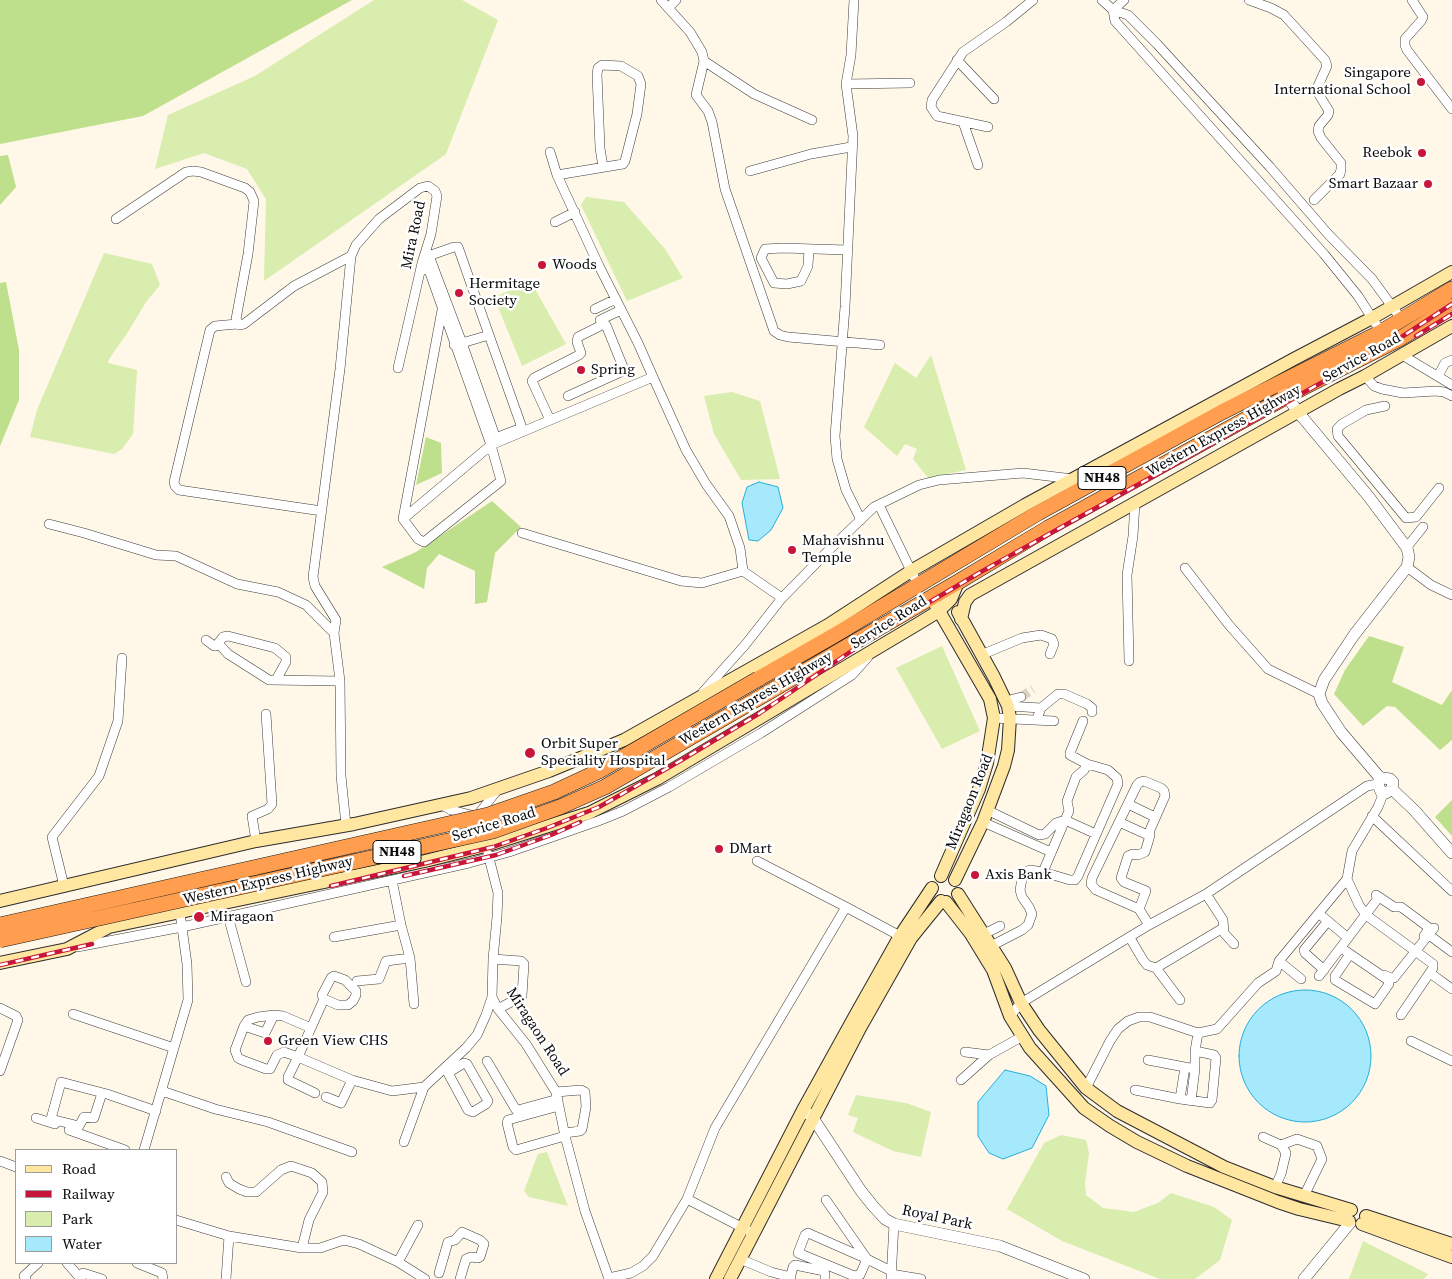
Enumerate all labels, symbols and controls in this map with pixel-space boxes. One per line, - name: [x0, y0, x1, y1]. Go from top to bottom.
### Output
- place label: Singapore International School: [1274, 64, 1411, 99]
- marker: Singapore International School: [1415, 76, 1427, 88]
- place label: Reebok: [1362, 144, 1412, 162]
- marker: Reebok: [1416, 147, 1428, 159]
- place label: Smart Bazaar: [1329, 175, 1418, 193]
- marker: Smart Bazaar: [1422, 178, 1434, 190]
- street label: Mira Road: [398, 199, 430, 271]
- place label: Woods: [552, 256, 597, 274]
- marker: Woods: [536, 259, 548, 271]
- place label: Hermitage Society: [469, 275, 540, 310]
- marker: Hermitage Society: [453, 287, 465, 299]
- street label: Service Road: [1320, 329, 1404, 387]
- place label: Spring: [591, 361, 635, 379]
- marker: Spring: [575, 364, 587, 376]
- street label: Western Express Highway: [1144, 381, 1304, 481]
- road number: NH48: [1078, 466, 1126, 489]
- place label: Mahavishnu Temple: [802, 532, 884, 567]
- marker: Mahavishnu Temple: [786, 544, 798, 556]
- street label: Service Road: [848, 592, 930, 654]
- street label: Western Express Highway: [676, 648, 836, 750]
- place label: Orbit Super Speciality Hospital: [541, 735, 666, 770]
- marker: Orbit Super Speciality Hospital: [523, 746, 537, 760]
- street label: Miragaon Road: [943, 752, 997, 852]
- street label: Service Road: [450, 804, 538, 846]
- road number: NH48: [373, 840, 421, 864]
- place label: DMart: [729, 840, 772, 858]
- marker: DMart: [713, 843, 725, 855]
- street label: Western Express Highway: [181, 853, 355, 909]
- place label: Axis Bank: [985, 866, 1052, 884]
- marker: Axis Bank: [969, 869, 981, 881]
- place label: Miragaon: [210, 908, 274, 926]
- marker: Miragaon: [192, 910, 206, 924]
- street label: Miragaon Road: [502, 985, 572, 1079]
- place label: Green View CHS: [278, 1032, 388, 1050]
- marker: Green View CHS: [262, 1035, 274, 1047]
- legend: [15, 1149, 178, 1264]
- text: Road: [62, 1158, 96, 1179]
- text: Railway: [62, 1183, 115, 1204]
- street label: Royal Park: [900, 1202, 974, 1234]
- text: Park: [62, 1208, 93, 1229]
- text: Water: [62, 1233, 102, 1254]

